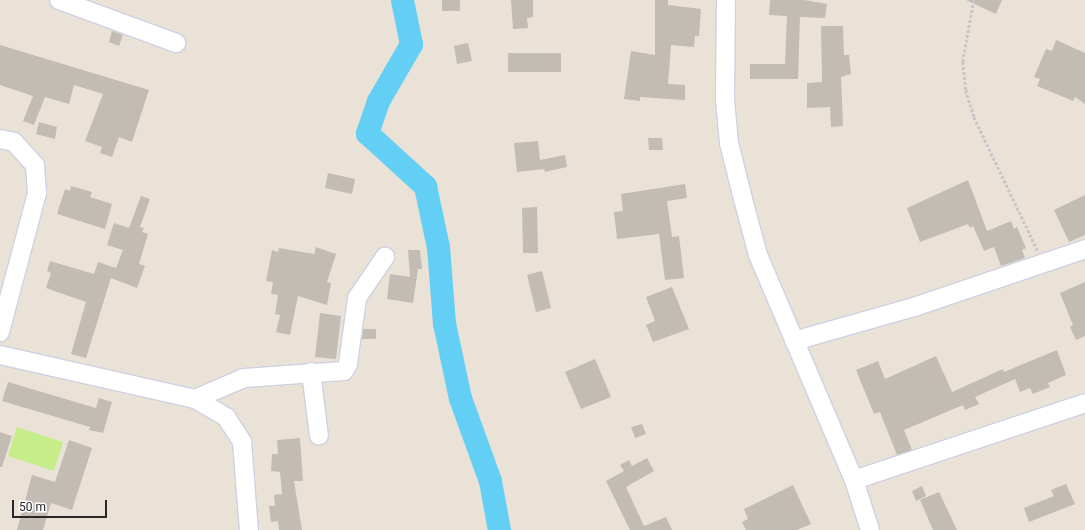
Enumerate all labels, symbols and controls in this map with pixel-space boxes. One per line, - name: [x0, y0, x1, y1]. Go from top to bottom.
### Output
- scale bar: [14, 492, 109, 518]
- text: 50 m: [19, 500, 46, 514]

